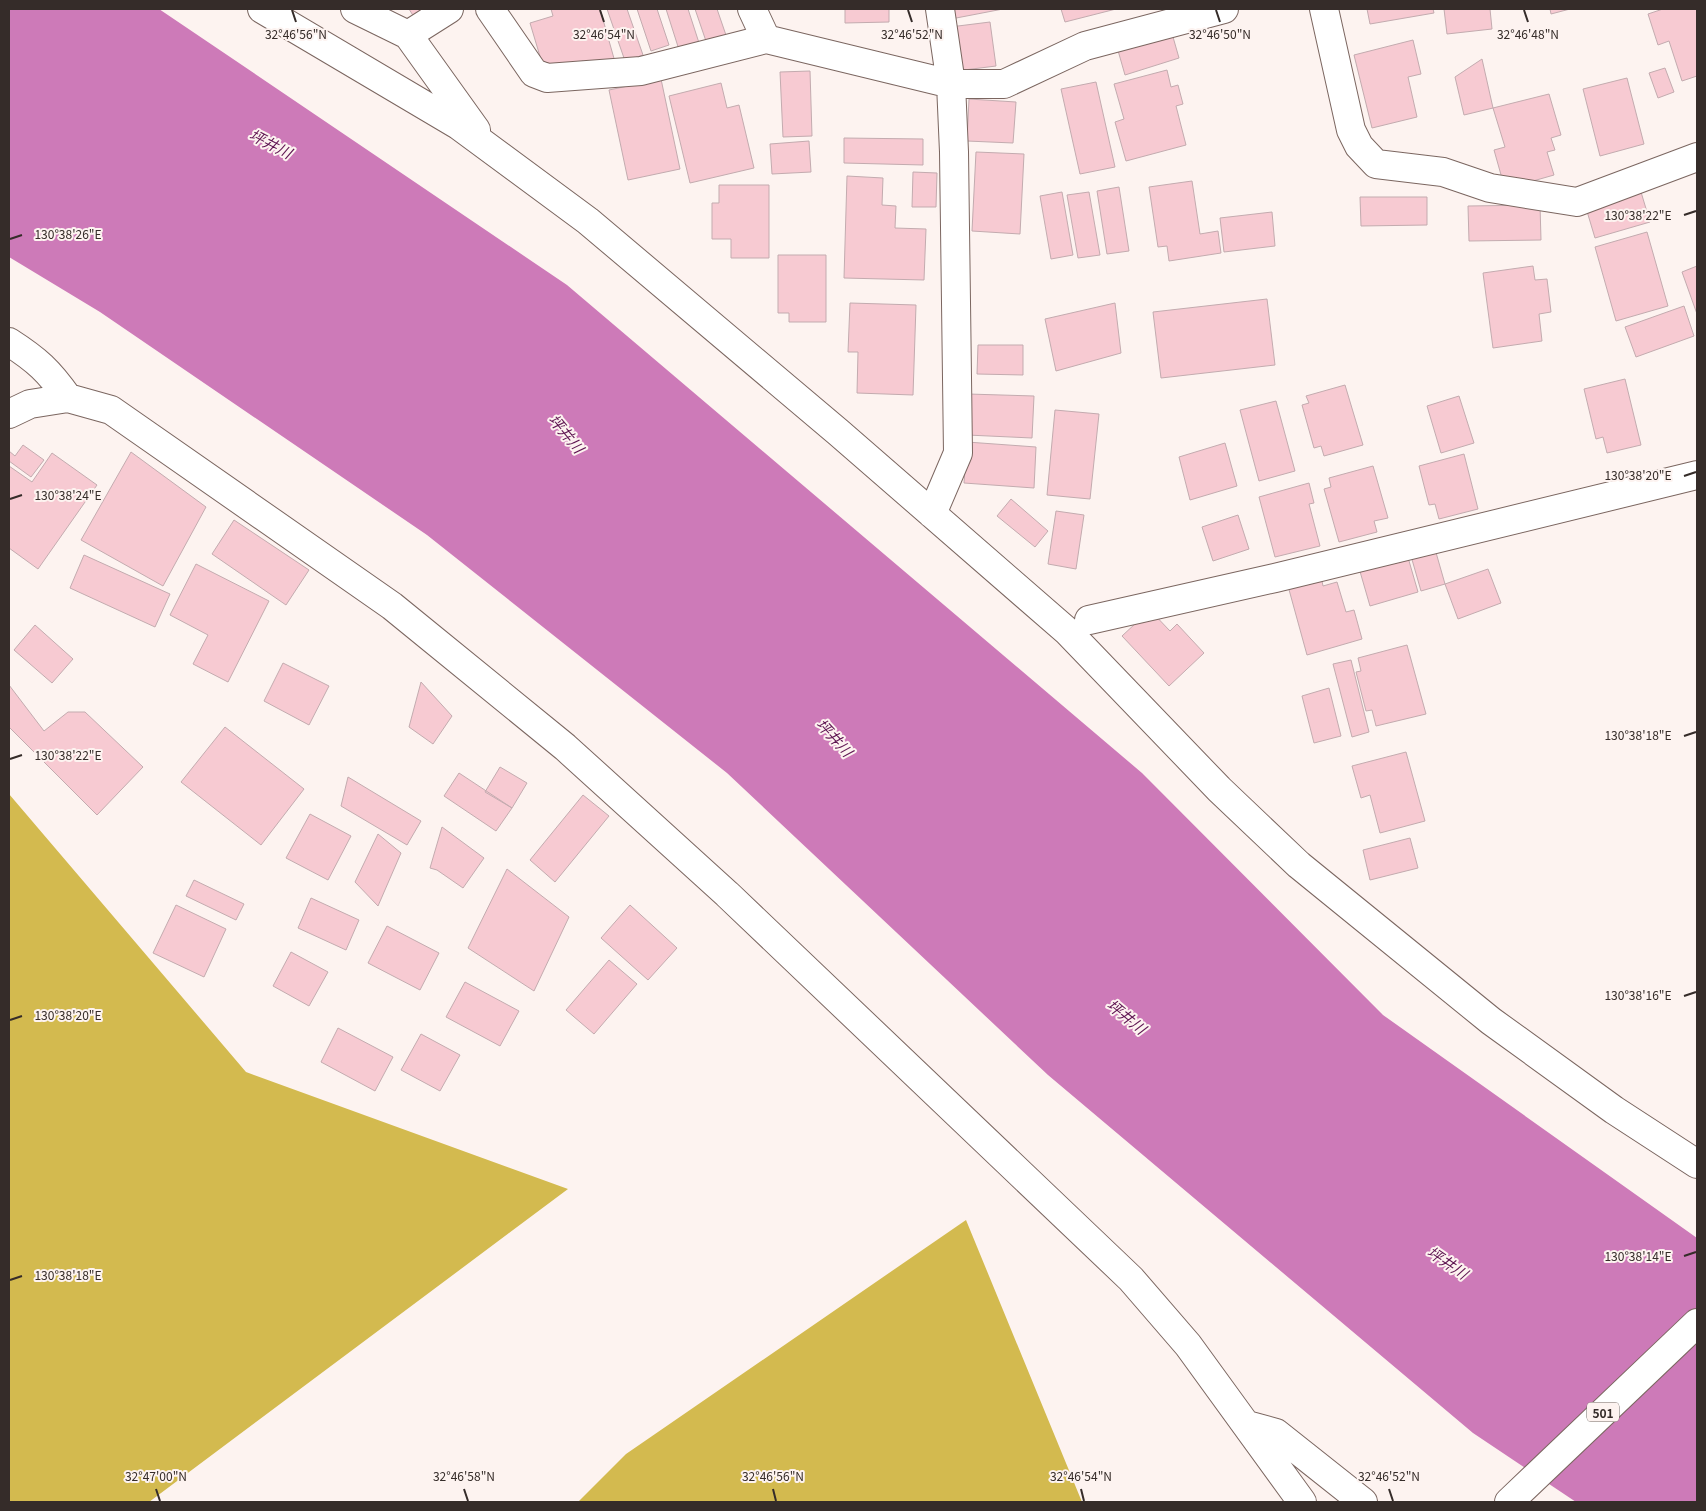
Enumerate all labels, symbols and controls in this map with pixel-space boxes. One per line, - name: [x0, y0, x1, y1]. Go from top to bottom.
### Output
- text: 32°46'56"N: [265, 25, 327, 42]
- text: 32°46'54"N: [573, 25, 635, 42]
- text: 32°46'52"N: [881, 25, 943, 42]
- text: 32°46'50"N: [1189, 25, 1251, 42]
- text: 32°46'48"N: [1497, 25, 1559, 42]
- water label: 坪井川: [246, 123, 298, 163]
- text: 130°38'22"E: [1604, 206, 1672, 223]
- text: 130°38'26"E: [34, 225, 102, 242]
- water label: 坪井川: [544, 409, 591, 459]
- text: 130°38'20"E: [1604, 466, 1672, 483]
- text: 130°38'24"E: [34, 486, 102, 503]
- water label: 坪井川: [812, 713, 859, 762]
- text: 130°38'18"E: [1604, 726, 1672, 743]
- text: 130°38'22"E: [34, 746, 102, 763]
- text: 130°38'16"E: [1604, 986, 1672, 1003]
- water label: 坪井川: [1103, 994, 1153, 1040]
- text: 130°38'20"E: [34, 1006, 102, 1023]
- water label: 坪井川: [1423, 1241, 1474, 1284]
- text: 130°38'14"E: [1604, 1247, 1672, 1264]
- text: 130°38'18"E: [34, 1266, 102, 1283]
- road number: 501: [1587, 1402, 1619, 1421]
- text: 32°47'00"N: [125, 1467, 187, 1484]
- text: 32°46'58"N: [433, 1467, 495, 1484]
- text: 32°46'56"N: [742, 1467, 804, 1484]
- text: 32°46'54"N: [1050, 1467, 1112, 1484]
- text: 32°46'52"N: [1358, 1467, 1420, 1484]

